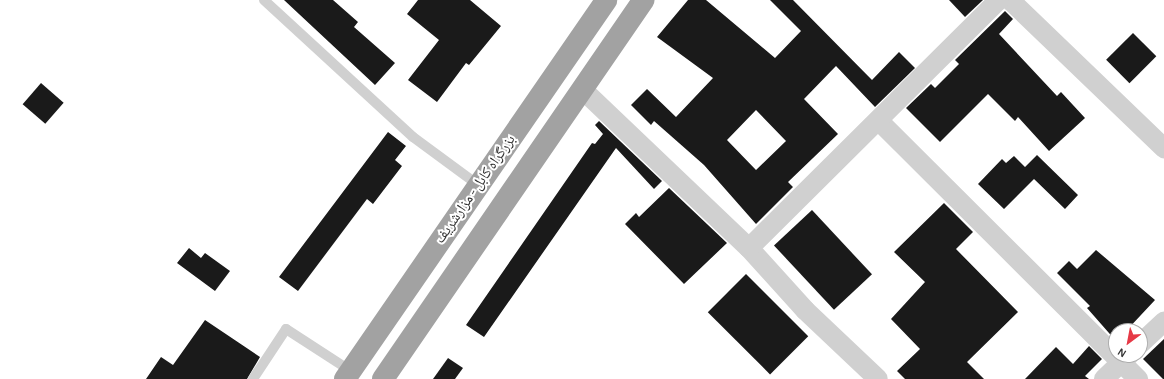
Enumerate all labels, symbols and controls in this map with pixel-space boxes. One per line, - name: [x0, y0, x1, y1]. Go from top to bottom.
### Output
- street label: بزرگراه کابل - مزارشریف: [431, 131, 519, 247]
- north arrow: [1108, 323, 1148, 363]
- text: N: [1116, 346, 1128, 359]

